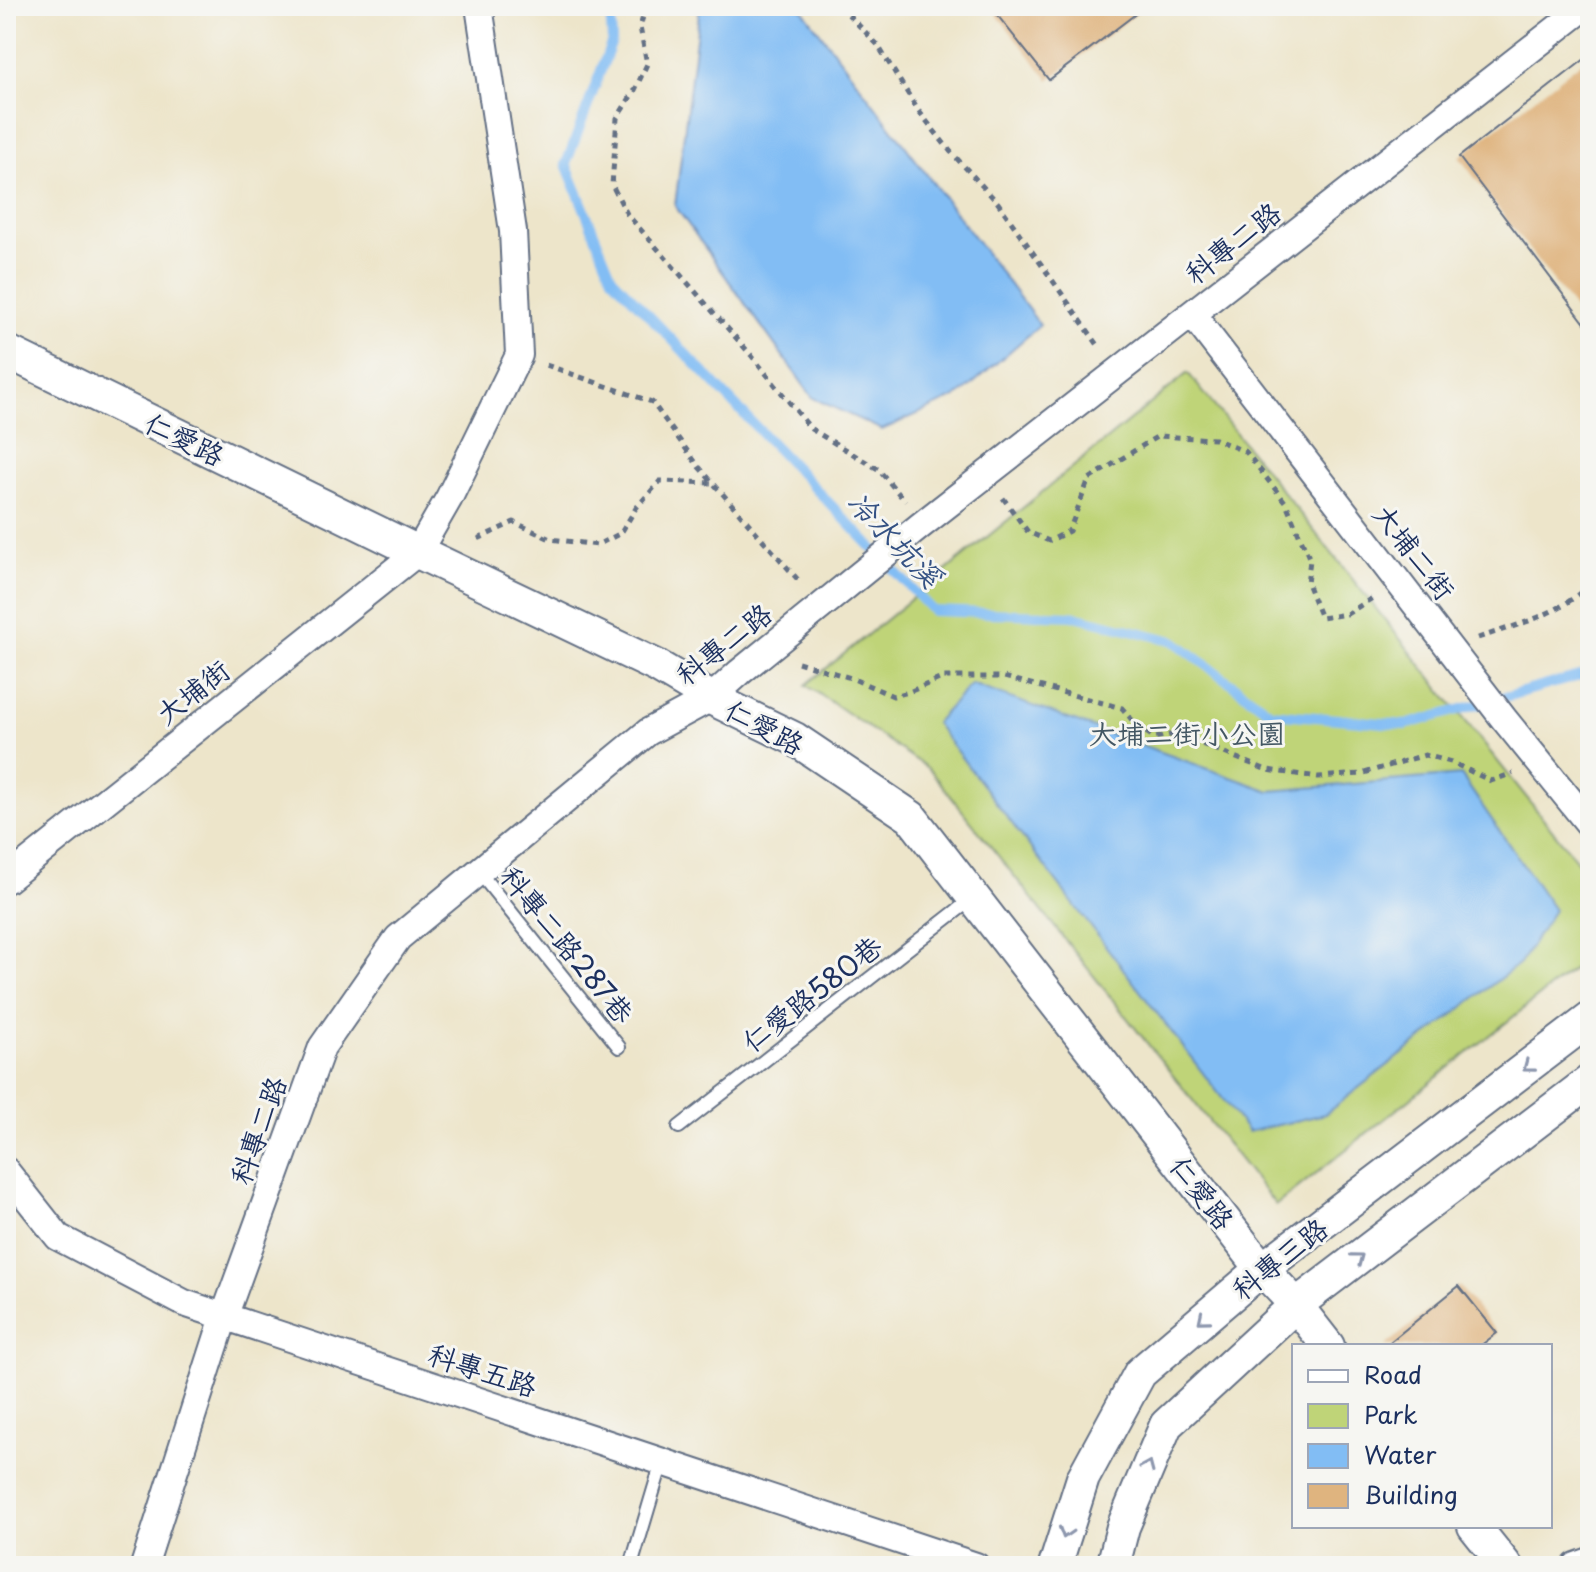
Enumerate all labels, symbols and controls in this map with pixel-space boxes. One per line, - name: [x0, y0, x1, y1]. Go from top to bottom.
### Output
- street label: 科專二路: [1175, 191, 1289, 293]
- street label: 仁愛路: [138, 400, 232, 476]
- water label: 冷水坑溪: [838, 479, 955, 598]
- street label: 大埔二街: [1364, 494, 1466, 608]
- street label: 科專二路: [666, 592, 780, 694]
- street label: 大埔街: [146, 648, 238, 734]
- street label: 仁愛路: [718, 687, 812, 765]
- park label: 大埔二街小公園: [1089, 711, 1285, 754]
- street label: 科專二路287巷: [491, 856, 646, 1033]
- street label: 仁愛路580巷: [732, 924, 891, 1062]
- one-way arrow: [1522, 1057, 1537, 1071]
- street label: 科專二路: [218, 1070, 296, 1190]
- street label: 仁愛路: [1160, 1146, 1246, 1238]
- street label: 科專三路: [1222, 1207, 1336, 1309]
- one-way arrow: [1349, 1253, 1364, 1267]
- one-way arrow: [1198, 1309, 1213, 1324]
- street label: 科專五路: [423, 1331, 543, 1407]
- legend: [1292, 1344, 1552, 1528]
- text: Road: [1364, 1356, 1422, 1392]
- text: Park: [1364, 1396, 1418, 1432]
- text: Water: [1364, 1436, 1437, 1472]
- one-way arrow: [1139, 1460, 1155, 1474]
- text: Building: [1364, 1476, 1458, 1512]
- one-way arrow: [1059, 1525, 1075, 1539]

